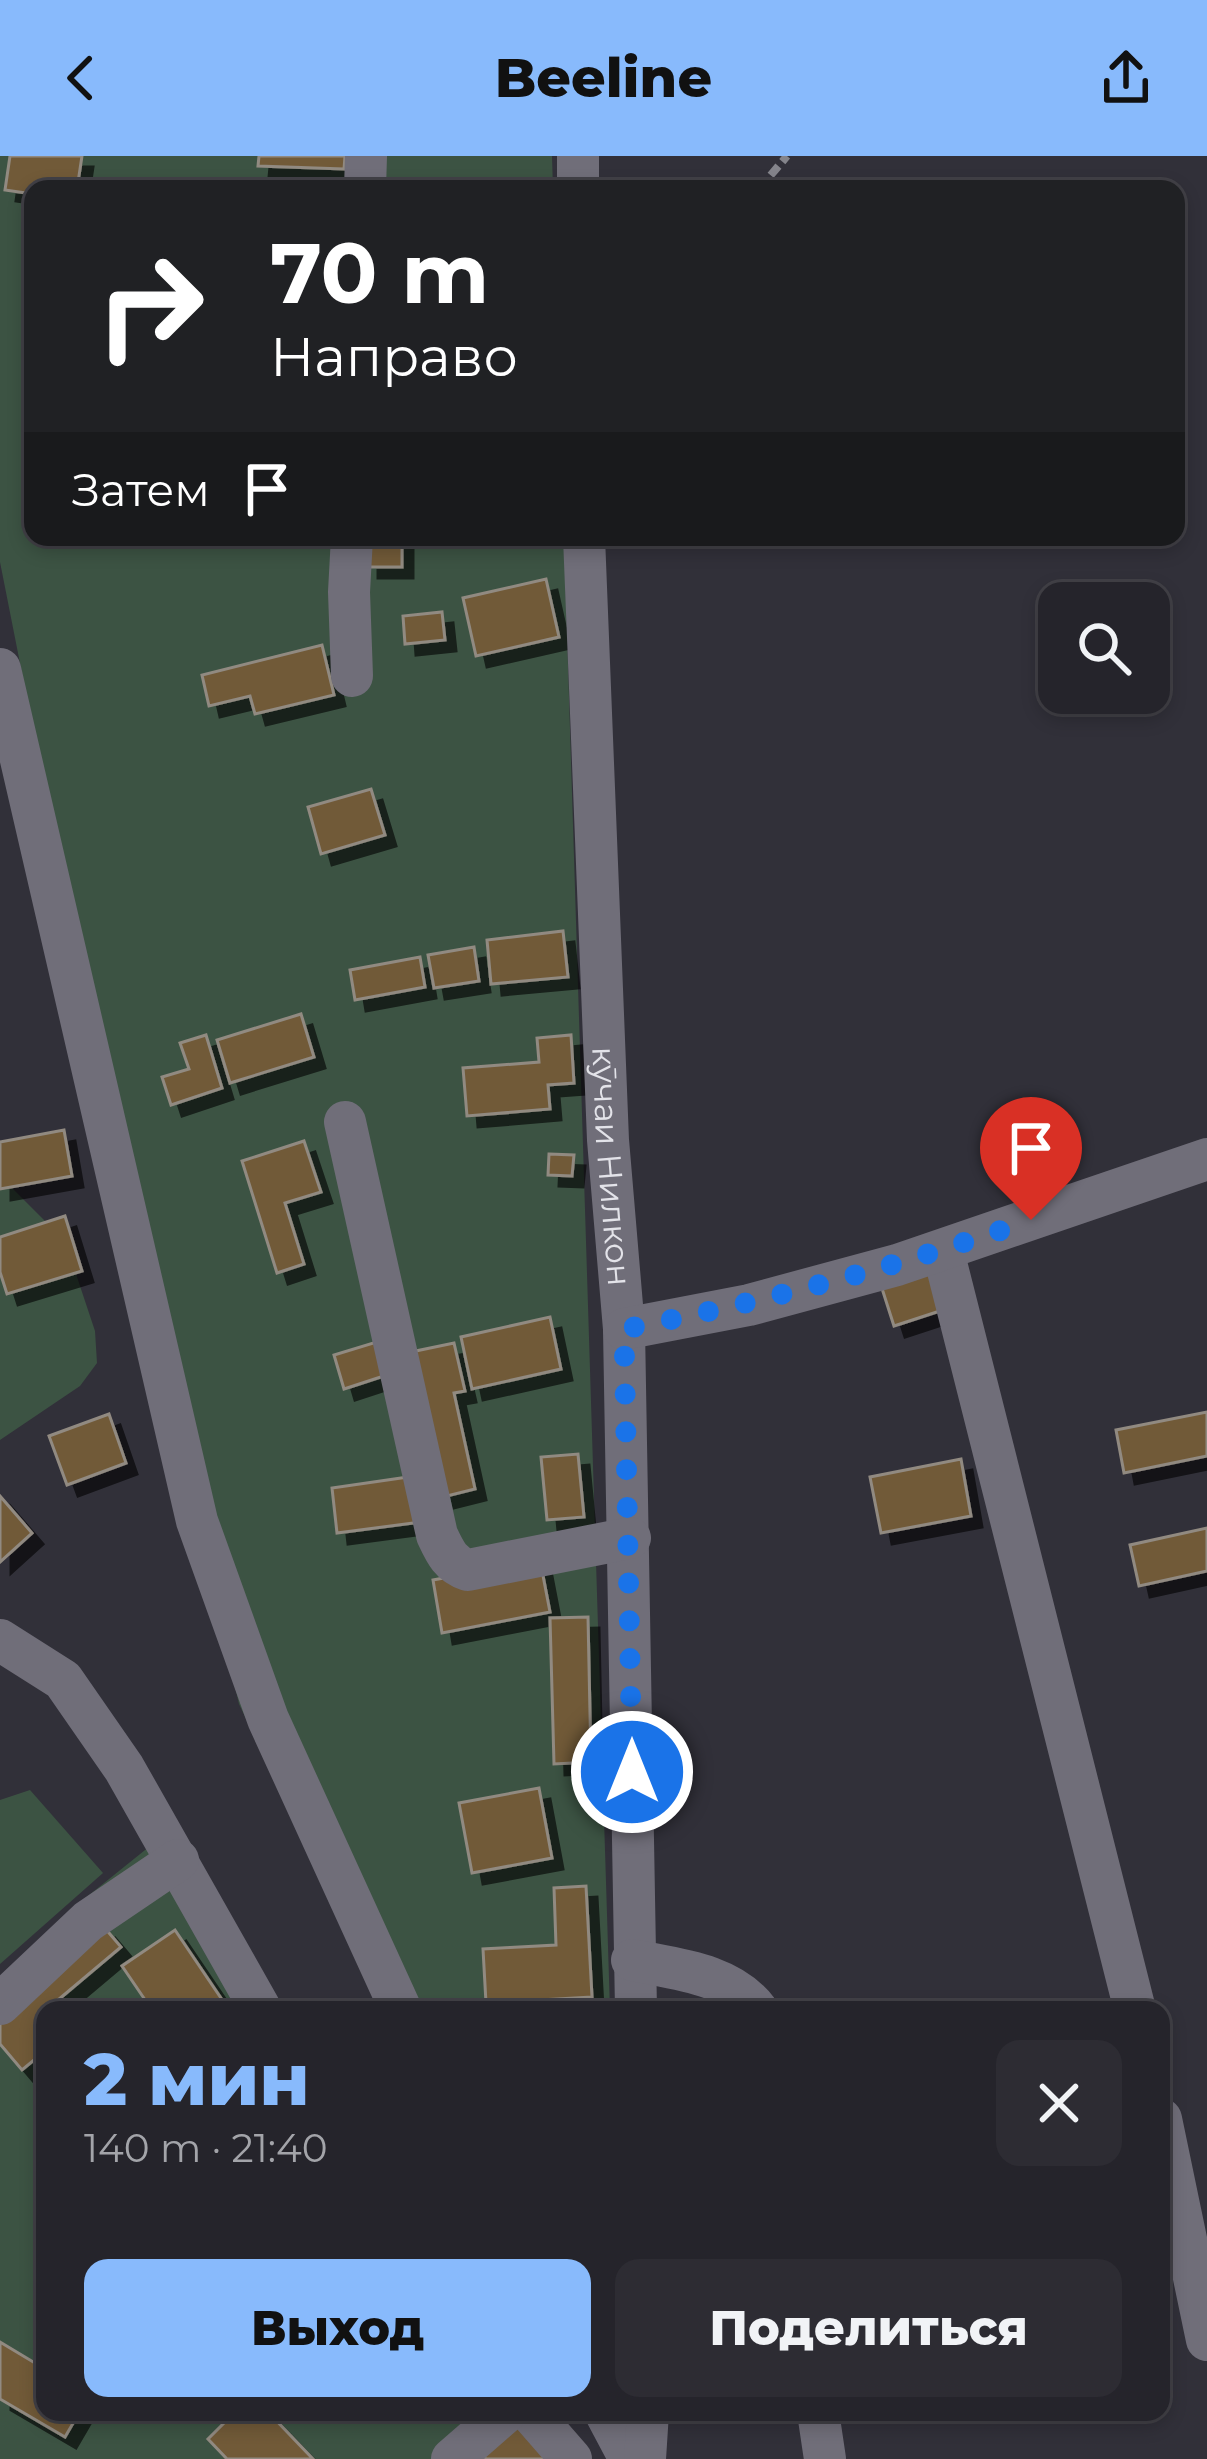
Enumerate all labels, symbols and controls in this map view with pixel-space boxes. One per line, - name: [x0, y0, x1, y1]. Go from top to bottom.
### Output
- icon: back: [48, 45, 114, 111]
- text: Beeline: [495, 45, 712, 111]
- icon: share: [1093, 45, 1159, 111]
- text: 70 m: [270, 222, 489, 324]
- icon: right: [72, 228, 228, 384]
- text: Направо: [270, 324, 518, 390]
- icon: arrive: [234, 456, 300, 522]
- text: Затем: [72, 462, 210, 517]
- map controls: [1038, 582, 1170, 714]
- button: search: [1038, 582, 1170, 714]
- street label: кӯчаи Нилкон: [584, 1046, 640, 1288]
- pin: [980, 1097, 1082, 1220]
- icon: arrive: [998, 1115, 1064, 1181]
- position arrow: [569, 1709, 695, 1835]
- text: 2 мин: [84, 2035, 310, 2123]
- button: close: [996, 2040, 1122, 2166]
- text: 140 m · 21:40: [84, 2124, 328, 2172]
- button: Выход: [84, 2259, 591, 2397]
- button: Поделиться: [615, 2259, 1122, 2397]

